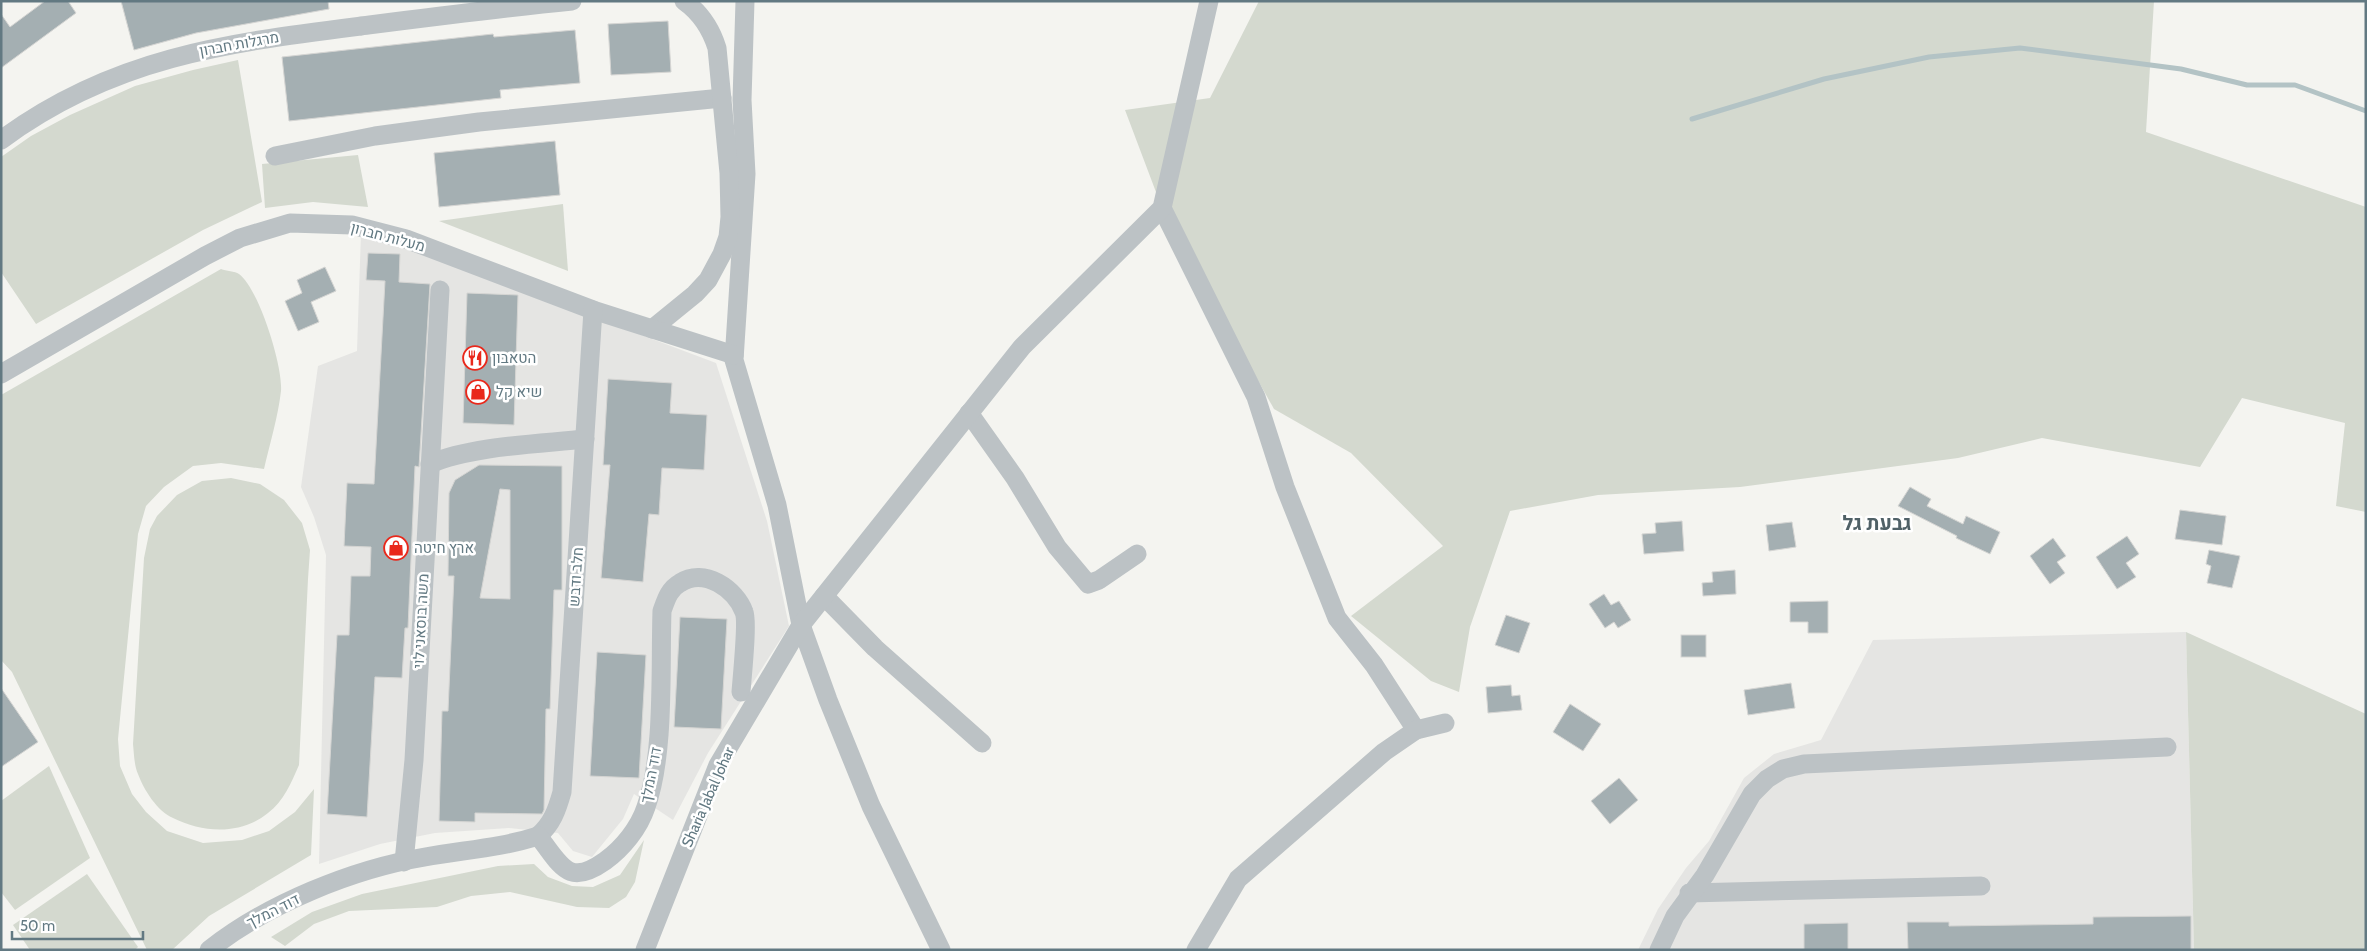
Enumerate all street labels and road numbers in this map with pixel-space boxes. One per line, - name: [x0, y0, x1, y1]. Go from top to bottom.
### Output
- street label: מרגלות חברון: [198, 28, 280, 60]
- street label: מעלות חברון: [349, 218, 427, 256]
- street label: חלב ודבש: [565, 546, 587, 608]
- street label: משה בוסאני לוי: [410, 573, 432, 669]
- street label: Sharia Jabal Johar: [678, 744, 738, 850]
- street label: דוד המלך: [637, 745, 665, 805]
- street label: דוד המלך: [244, 890, 303, 932]

